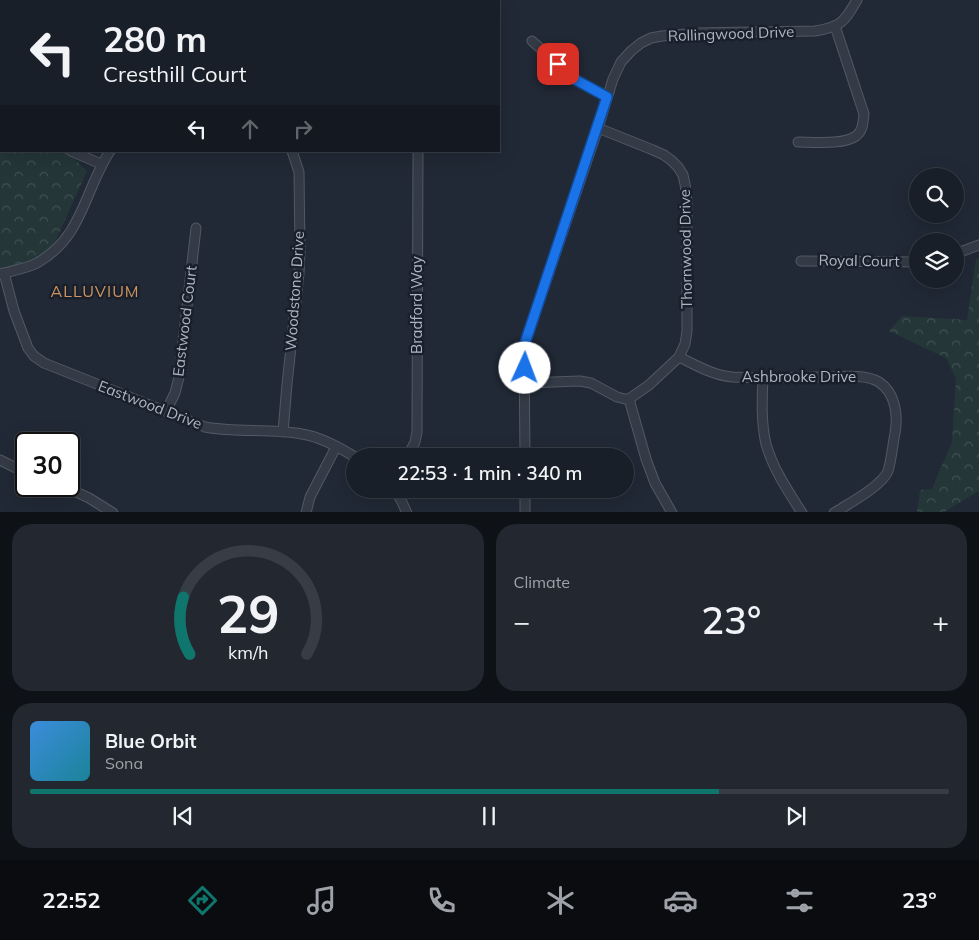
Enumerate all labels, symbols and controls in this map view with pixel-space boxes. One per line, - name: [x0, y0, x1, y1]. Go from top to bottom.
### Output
- text: 280 m: [103, 17, 207, 61]
- icon: left: [20, 20, 85, 85]
- street label: Rollingwood Drive: [667, 22, 795, 45]
- pin: [537, 43, 579, 85]
- icon: arrive: [544, 50, 572, 78]
- text: Cresthill Court: [103, 60, 247, 88]
- icon: left: [183, 115, 211, 143]
- icon: ahead: [236, 115, 264, 143]
- icon: right: [289, 115, 317, 143]
- map controls: [909, 168, 964, 288]
- button: search: [909, 168, 964, 223]
- street label: Thornwood Drive: [675, 189, 696, 309]
- street label: Woodstone Drive: [281, 230, 308, 352]
- button: layers: [909, 233, 964, 288]
- street label: Royal Court: [818, 250, 900, 271]
- street label: Bradford Way: [407, 256, 426, 354]
- street label: Eastwood Court: [168, 264, 201, 377]
- district label: ALLUVIUM: [50, 281, 140, 301]
- position arrow: [498, 341, 550, 393]
- street label: Ashbrooke Drive: [742, 367, 856, 386]
- street label: Eastwood Drive: [96, 376, 205, 433]
- speed limit sign: 30: [15, 432, 80, 497]
- text: 22:53 · 1 min · 340 m: [397, 461, 583, 485]
- text: Climate: [514, 572, 570, 592]
- text: 29: [217, 581, 279, 646]
- text: 23°: [701, 596, 761, 644]
- text: −: [514, 604, 530, 639]
- text: +: [932, 604, 949, 639]
- text: km/h: [228, 641, 268, 663]
- text: Blue Orbit: [105, 729, 196, 753]
- text: Sona: [105, 753, 143, 773]
- icon: previous: [169, 802, 197, 830]
- icon: pause: [475, 802, 503, 830]
- icon: next: [782, 802, 810, 830]
- icon: directions: [185, 883, 220, 918]
- icon: music: [304, 883, 339, 918]
- icon: phone: [424, 883, 459, 918]
- icon: climate: [543, 883, 578, 918]
- icon: car: [663, 883, 698, 918]
- icon: filters: [782, 883, 817, 918]
- text: 22:52: [42, 886, 101, 914]
- text: 23°: [902, 886, 937, 914]

